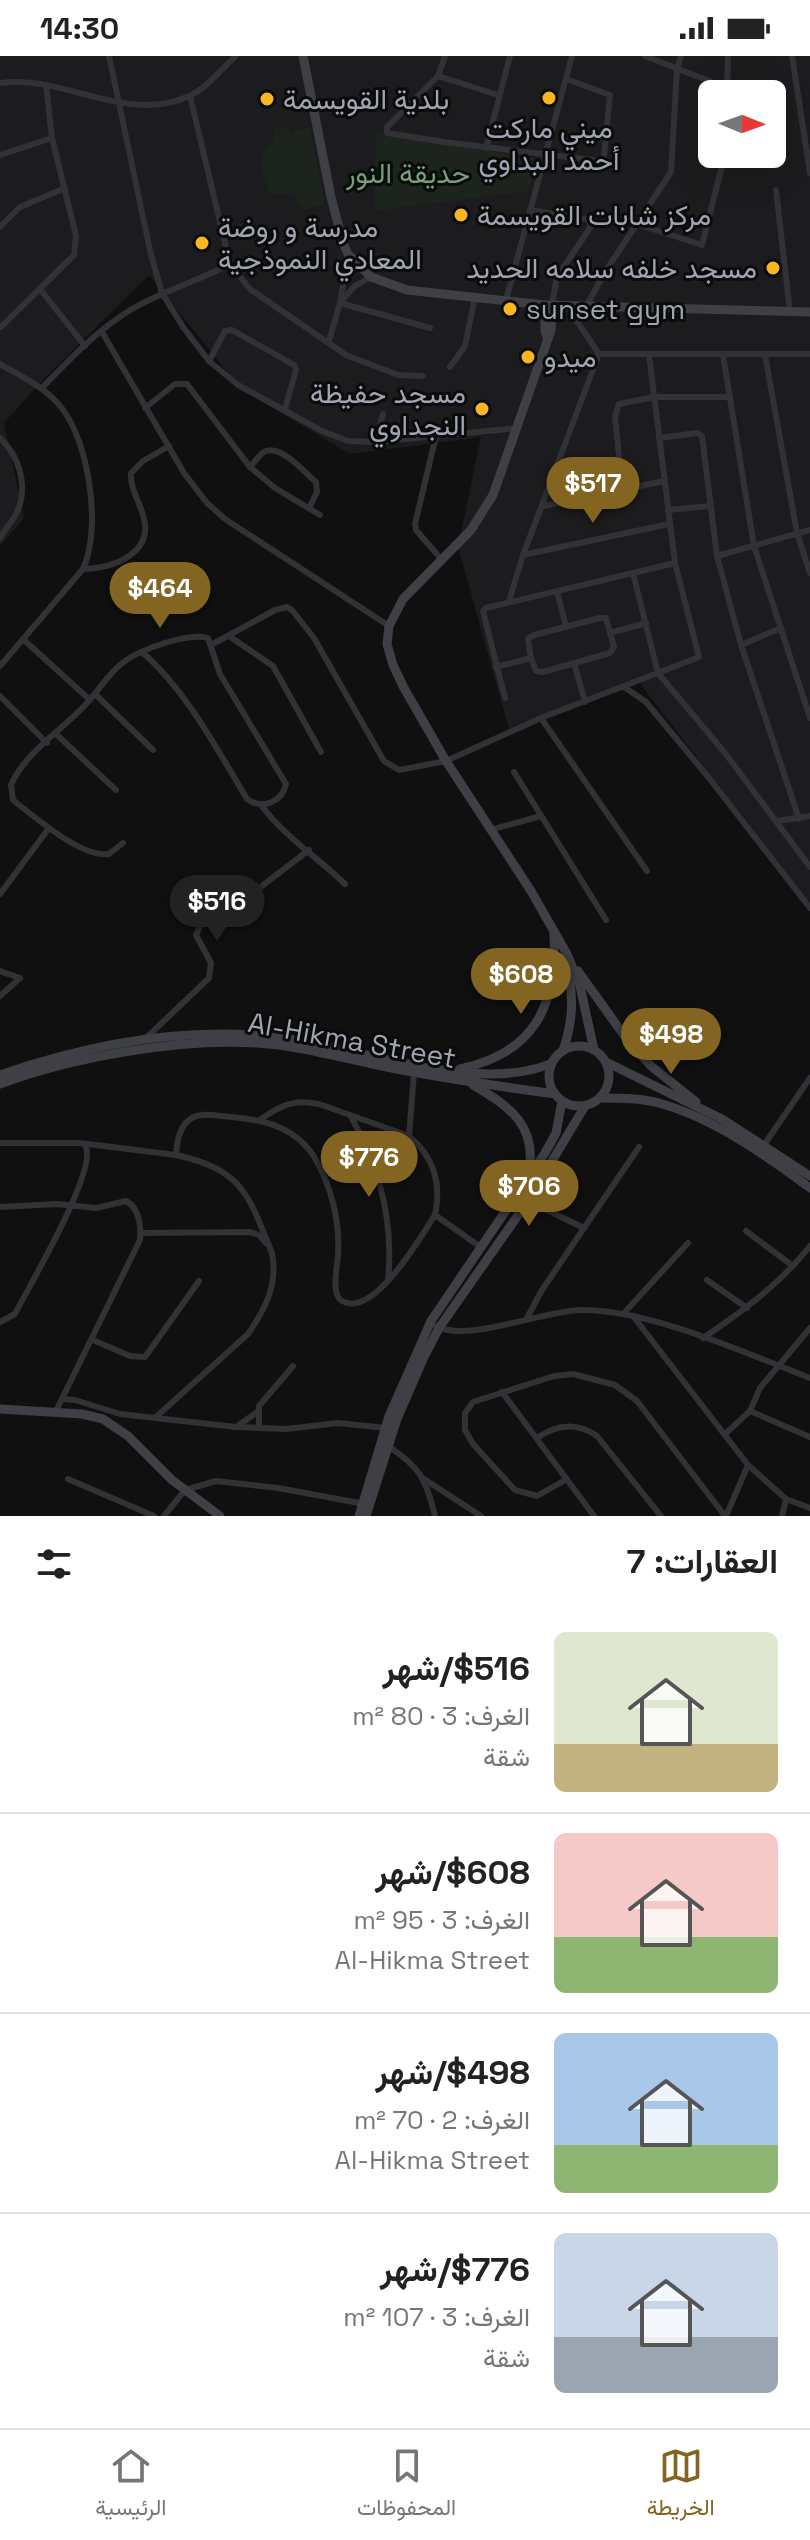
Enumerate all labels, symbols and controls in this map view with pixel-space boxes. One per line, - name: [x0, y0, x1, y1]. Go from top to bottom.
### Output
- text: 14:30: [40, 9, 119, 48]
- north arrow: [698, 80, 786, 168]
- map controls: [698, 80, 786, 168]
- place label: بلدية القويسمة: [283, 81, 449, 117]
- marker: ميني ماركت أحمد البداوي: [540, 89, 558, 107]
- marker: بلدية القويسمة: [258, 90, 276, 108]
- place label: ميني ماركت أحمد البداوي: [478, 110, 620, 183]
- park label: حديقة النور: [345, 155, 470, 191]
- place label: مركز شابات القويسمة: [477, 197, 711, 233]
- marker: مركز شابات القويسمة: [452, 206, 470, 224]
- place label: مدرسة و روضة المعادي النموذجية: [218, 209, 422, 282]
- marker: مدرسة و روضة المعادي النموذجية: [193, 234, 211, 252]
- place label: مسجد خلفه سلامه الحديد: [466, 250, 757, 286]
- marker: مسجد خلفه سلامه الحديد: [764, 259, 782, 277]
- place label: sunset gym: [526, 291, 685, 327]
- marker: sunset gym: [501, 300, 519, 318]
- place label: ميدو: [544, 339, 596, 375]
- marker: ميدو: [519, 348, 537, 366]
- place label: مسجد حفيظة النجداوي: [310, 375, 466, 448]
- marker: مسجد حفيظة النجداوي: [473, 400, 491, 418]
- pin: $517: [546, 457, 640, 525]
- text: $517: [564, 466, 622, 500]
- pin: $464: [113, 562, 207, 630]
- text: $464: [128, 571, 192, 605]
- pin: $516: [170, 875, 264, 943]
- text: $516: [188, 884, 246, 918]
- pin: $608: [474, 948, 568, 1016]
- text: $608: [489, 957, 553, 991]
- street label: Al-Hikma Street: [245, 1004, 459, 1076]
- pin: $498: [624, 1008, 718, 1076]
- text: $498: [639, 1017, 703, 1051]
- pin: $776: [322, 1131, 416, 1199]
- text: $776: [339, 1140, 399, 1174]
- pin: $706: [482, 1160, 576, 1228]
- text: $706: [498, 1169, 560, 1203]
- text: العقارات: 7: [626, 1540, 778, 1583]
- icon: filters: [32, 1542, 76, 1586]
- text: $516/شهر: [382, 1647, 530, 1690]
- icon: home: [618, 1664, 714, 1760]
- text: الغرف: 3 · 80 m²: [352, 1699, 530, 1733]
- text: شقة: [483, 1740, 530, 1774]
- text: $608/شهر: [375, 1851, 530, 1894]
- icon: home: [618, 1865, 714, 1961]
- text: الغرف: 3 · 95 m²: [354, 1903, 530, 1937]
- text: Al-Hikma Street: [335, 1943, 530, 1977]
- text: $498/شهر: [376, 2051, 530, 2094]
- icon: home: [618, 2065, 714, 2161]
- text: الغرف: 2 · 70 m²: [354, 2103, 530, 2137]
- text: Al-Hikma Street: [335, 2143, 530, 2177]
- text: $776/شهر: [380, 2248, 530, 2291]
- icon: home: [618, 2265, 714, 2361]
- text: الغرف: 3 · 107 m²: [343, 2300, 530, 2334]
- text: شقة: [483, 2341, 530, 2375]
- tab: الرئيسية: [95, 2444, 166, 2527]
- tab: المحفوظات: [357, 2444, 456, 2527]
- tab: الخريطة: [647, 2444, 715, 2527]

